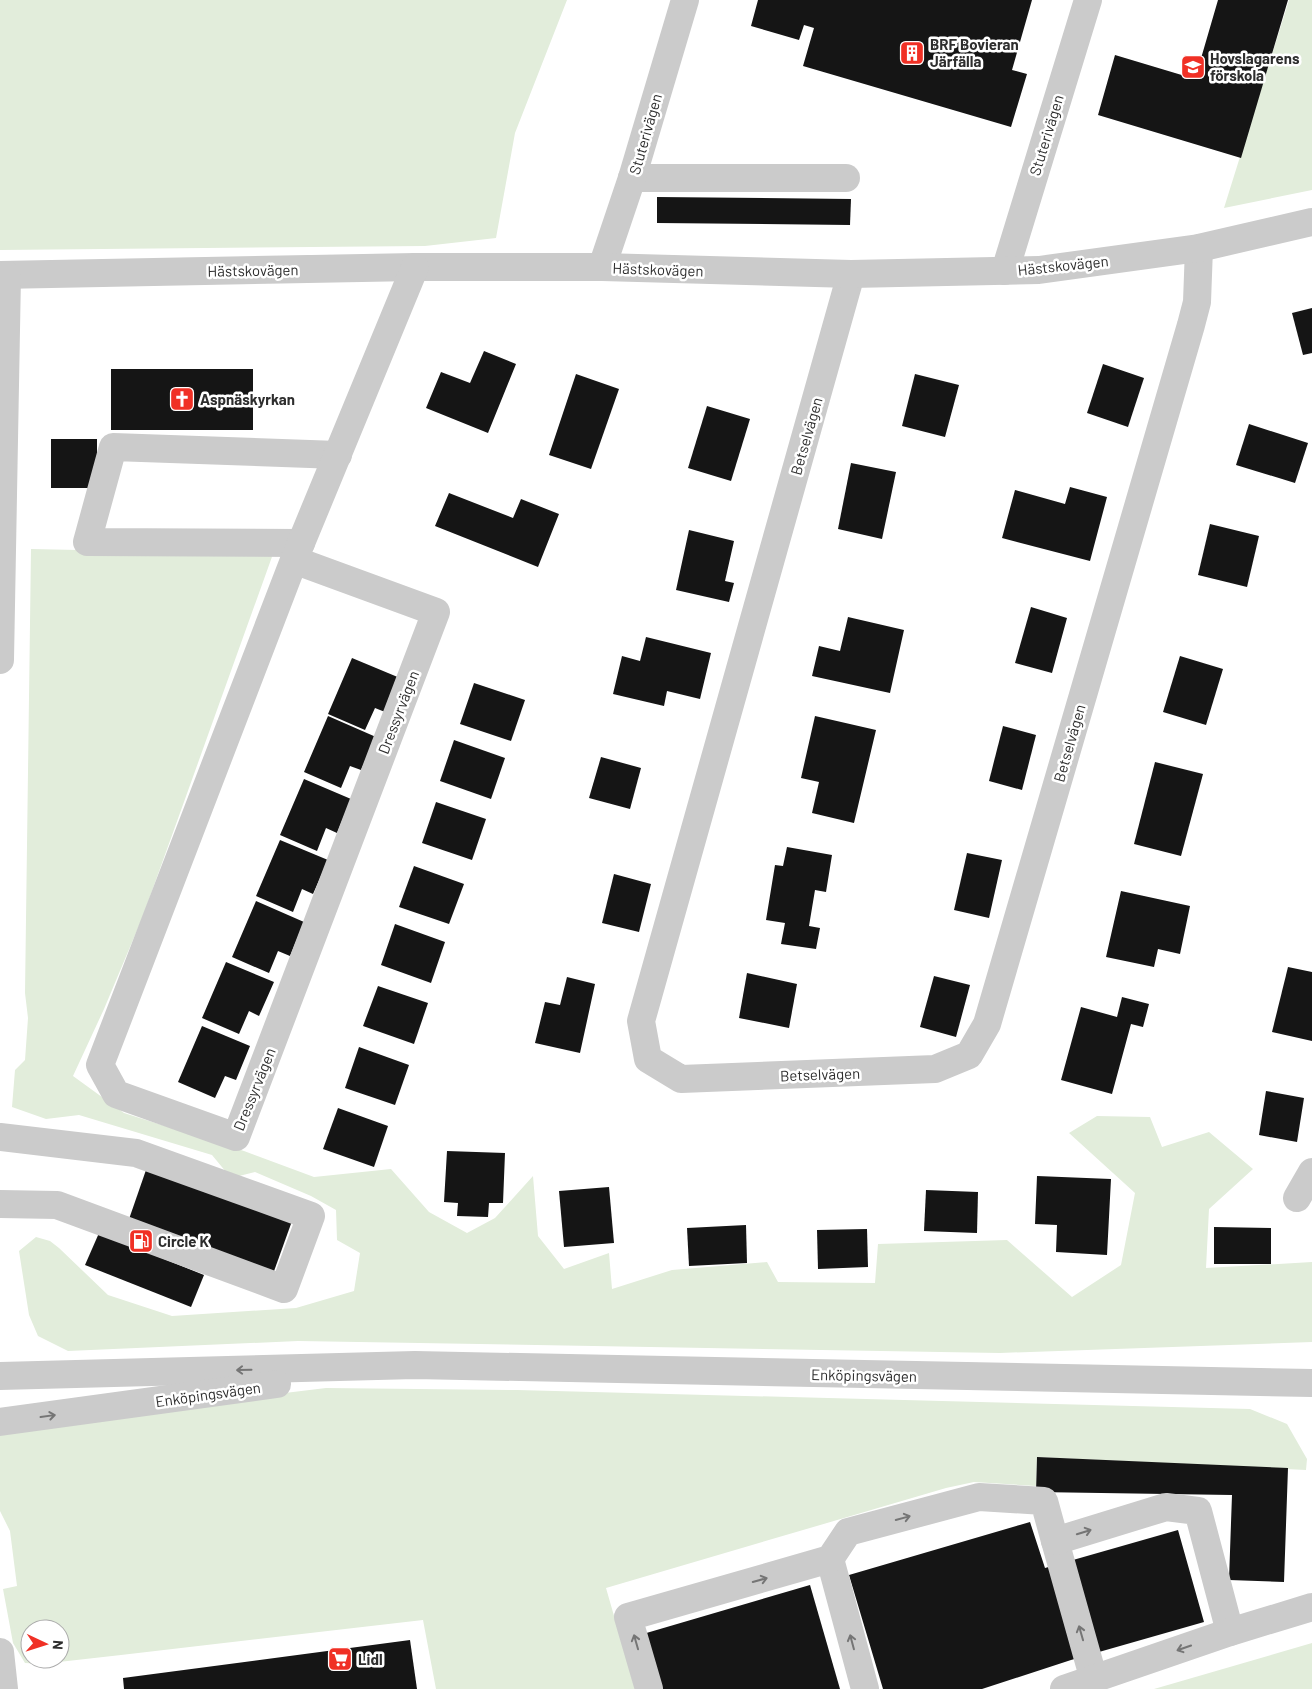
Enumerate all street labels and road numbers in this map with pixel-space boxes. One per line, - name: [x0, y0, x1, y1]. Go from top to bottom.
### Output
- street label: Stuterivägen: [625, 91, 665, 177]
- street label: Stuterivägen: [1025, 92, 1067, 178]
- street label: Hästskovägen: [1017, 251, 1109, 279]
- street label: Hästskovägen: [612, 258, 704, 280]
- street label: Hästskovägen: [207, 260, 299, 280]
- street label: Betselvägen: [786, 395, 826, 477]
- street label: Dressyrvägen: [374, 668, 422, 756]
- street label: Betselvägen: [1049, 702, 1089, 784]
- street label: Dressyrvägen: [229, 1045, 279, 1133]
- street label: Betselvägen: [780, 1064, 860, 1084]
- street label: Enköpingsvägen: [811, 1365, 917, 1385]
- street label: Enköpingsvägen: [154, 1378, 262, 1410]

